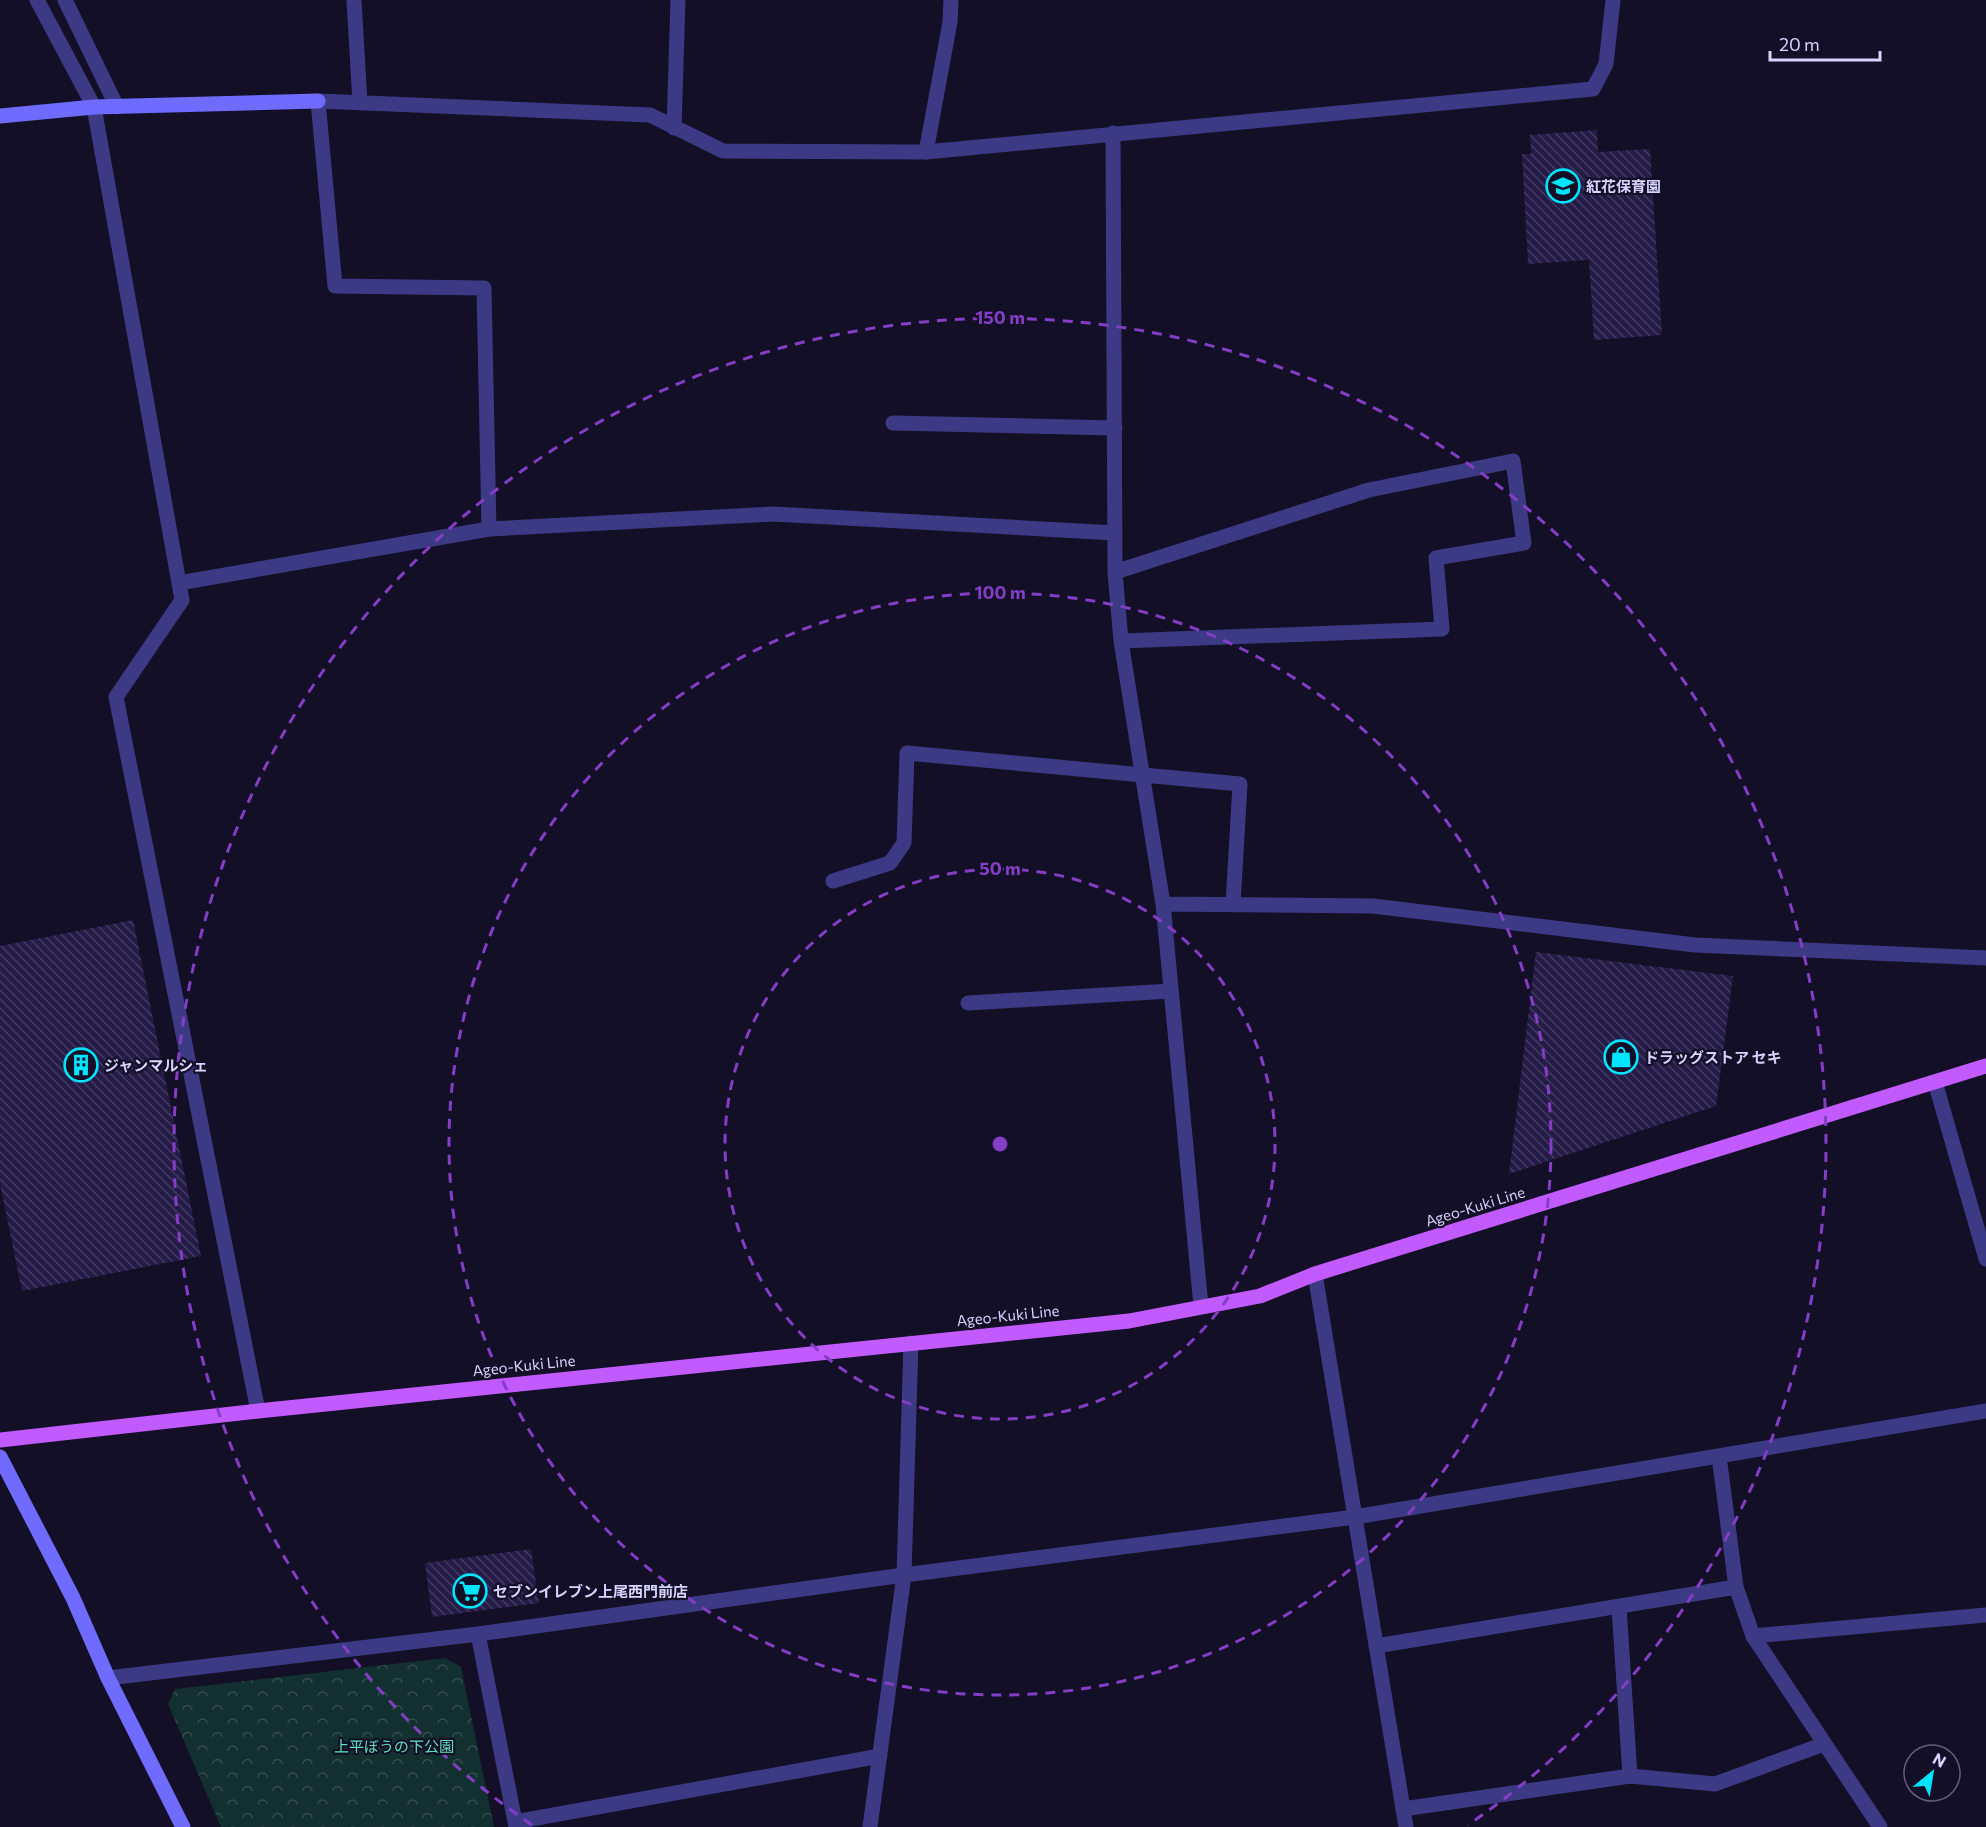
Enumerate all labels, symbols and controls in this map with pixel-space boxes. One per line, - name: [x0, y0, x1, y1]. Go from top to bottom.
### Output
- scale bar: [1770, 24, 1880, 62]
- text: 20 m: [1779, 33, 1820, 55]
- school or university icon: 紅花保育園: [1545, 168, 1581, 204]
- place label: 紅花保育園: [1586, 177, 1661, 195]
- text: 150 m: [975, 306, 1025, 328]
- text: 100 m: [974, 581, 1026, 603]
- text: 50 m: [979, 857, 1021, 879]
- shop icon: ドラッグストア セキ: [1603, 1039, 1639, 1075]
- building icon: ジャンマルシェ: [63, 1047, 99, 1083]
- place label: ドラッグストア セキ: [1644, 1048, 1782, 1066]
- place label: ジャンマルシェ: [104, 1056, 208, 1074]
- centre of rings: [990, 1134, 1010, 1154]
- street label: Ageo-Kuki Line: [1423, 1182, 1527, 1230]
- street label: Ageo-Kuki Line: [956, 1301, 1060, 1329]
- street label: Ageo-Kuki Line: [472, 1351, 576, 1379]
- supermarket icon: セブンイレブン上尾西門前店: [452, 1573, 488, 1609]
- place label: セブンイレブン上尾西門前店: [493, 1582, 688, 1600]
- park label: 上平ぼうの下公園: [334, 1737, 454, 1755]
- north arrow: [1902, 1743, 1962, 1803]
- text: N: [1930, 1748, 1950, 1771]

